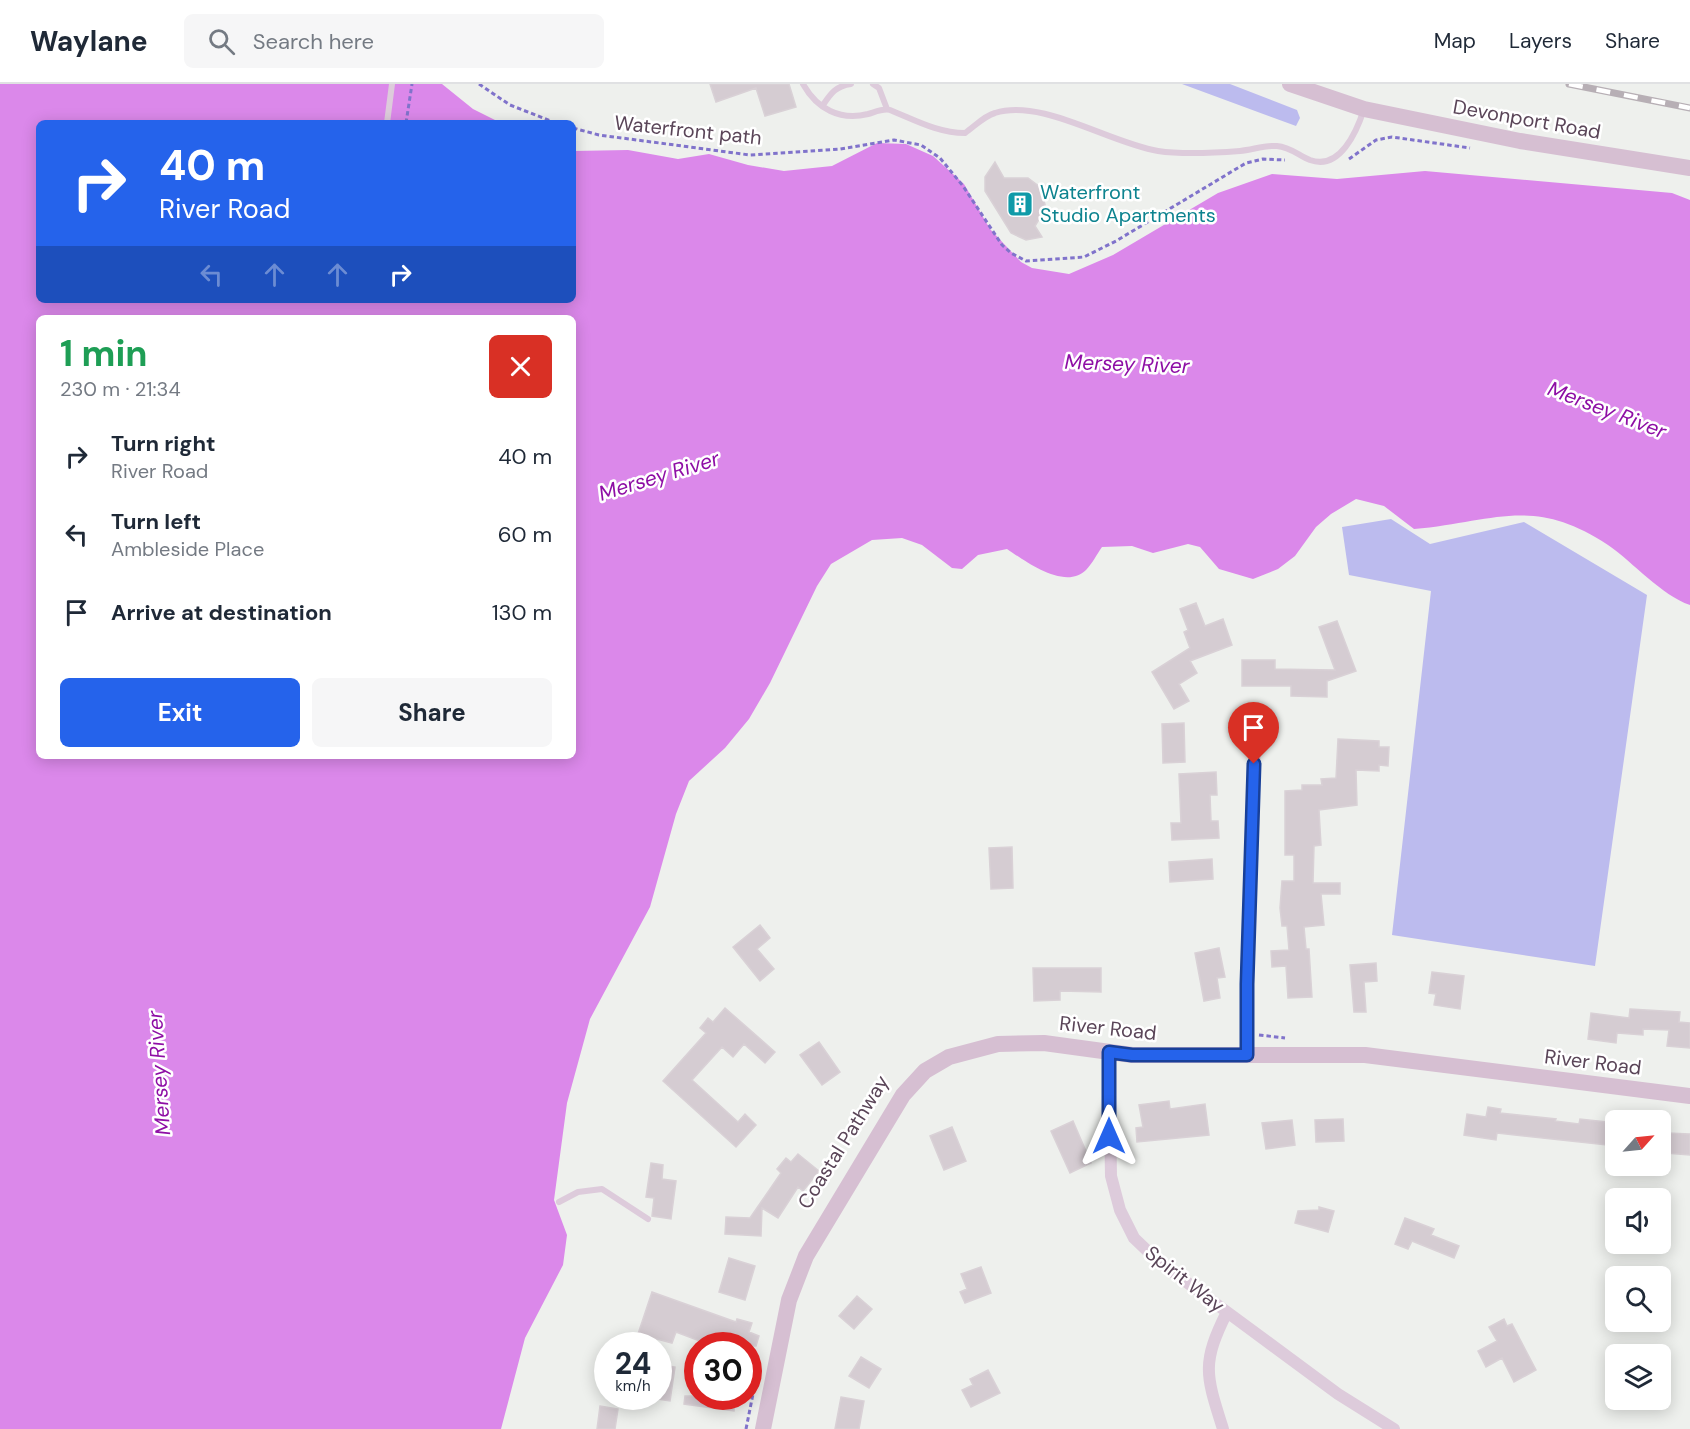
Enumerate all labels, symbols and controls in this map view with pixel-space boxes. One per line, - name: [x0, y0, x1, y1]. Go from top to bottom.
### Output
- search box: [184, 14, 604, 68]
- text: Waylane: [30, 23, 148, 60]
- icon: search: [205, 25, 238, 58]
- text: Search here: [253, 27, 374, 56]
- text: Map: [1434, 27, 1476, 55]
- text: Layers: [1509, 27, 1572, 55]
- text: Share: [1605, 27, 1660, 55]
- street label: Devonport Road: [1451, 93, 1603, 145]
- street label: Waterfront path: [613, 109, 763, 151]
- text: 40 m: [159, 138, 265, 193]
- icon: right: [60, 144, 138, 222]
- place label: Waterfront Studio Apartments: [1040, 179, 1216, 228]
- building icon: Waterfront Studio Apartments: [1005, 189, 1035, 219]
- text: River Road: [159, 191, 290, 226]
- icon: left: [195, 258, 228, 291]
- icon: ahead: [258, 258, 291, 291]
- icon: ahead: [321, 258, 354, 291]
- icon: right: [384, 258, 417, 291]
- text: 1 min: [60, 330, 148, 377]
- button: close: [489, 335, 552, 398]
- water label: Mersey River: [1064, 348, 1191, 380]
- water label: Mersey River: [1544, 375, 1671, 446]
- text: 230 m · 21:34: [60, 376, 181, 402]
- text: Turn right: [111, 429, 216, 458]
- icon: right: [60, 440, 93, 473]
- text: 40 m: [498, 442, 552, 471]
- water label: Mersey River: [595, 444, 724, 508]
- text: River Road: [111, 458, 208, 484]
- text: Turn left: [111, 507, 201, 536]
- icon: left: [60, 518, 93, 551]
- text: 60 m: [498, 520, 552, 549]
- text: Ambleside Place: [111, 536, 264, 562]
- icon: arrive: [60, 596, 93, 629]
- text: Arrive at destination: [111, 598, 332, 627]
- text: 130 m: [492, 598, 552, 627]
- button: Exit: [60, 678, 300, 747]
- button: Share: [312, 678, 552, 747]
- pin: [1228, 702, 1279, 764]
- icon: arrive: [1237, 711, 1270, 744]
- water label: Mersey River: [141, 1008, 177, 1136]
- street label: River Road: [1058, 1010, 1158, 1046]
- street label: River Road: [1543, 1043, 1643, 1081]
- street label: Coastal Pathway: [791, 1070, 895, 1214]
- position arrow: [1077, 1104, 1141, 1168]
- north arrow: [1605, 1110, 1671, 1176]
- map controls: [1605, 1110, 1671, 1410]
- button: sound: [1605, 1188, 1671, 1254]
- street label: Spirit Way: [1140, 1240, 1230, 1318]
- button: search: [1605, 1266, 1671, 1332]
- speed limit sign: 30: [684, 1332, 762, 1410]
- text: 24: [615, 1344, 651, 1383]
- button: layers: [1605, 1344, 1671, 1410]
- text: km/h: [615, 1376, 651, 1396]

